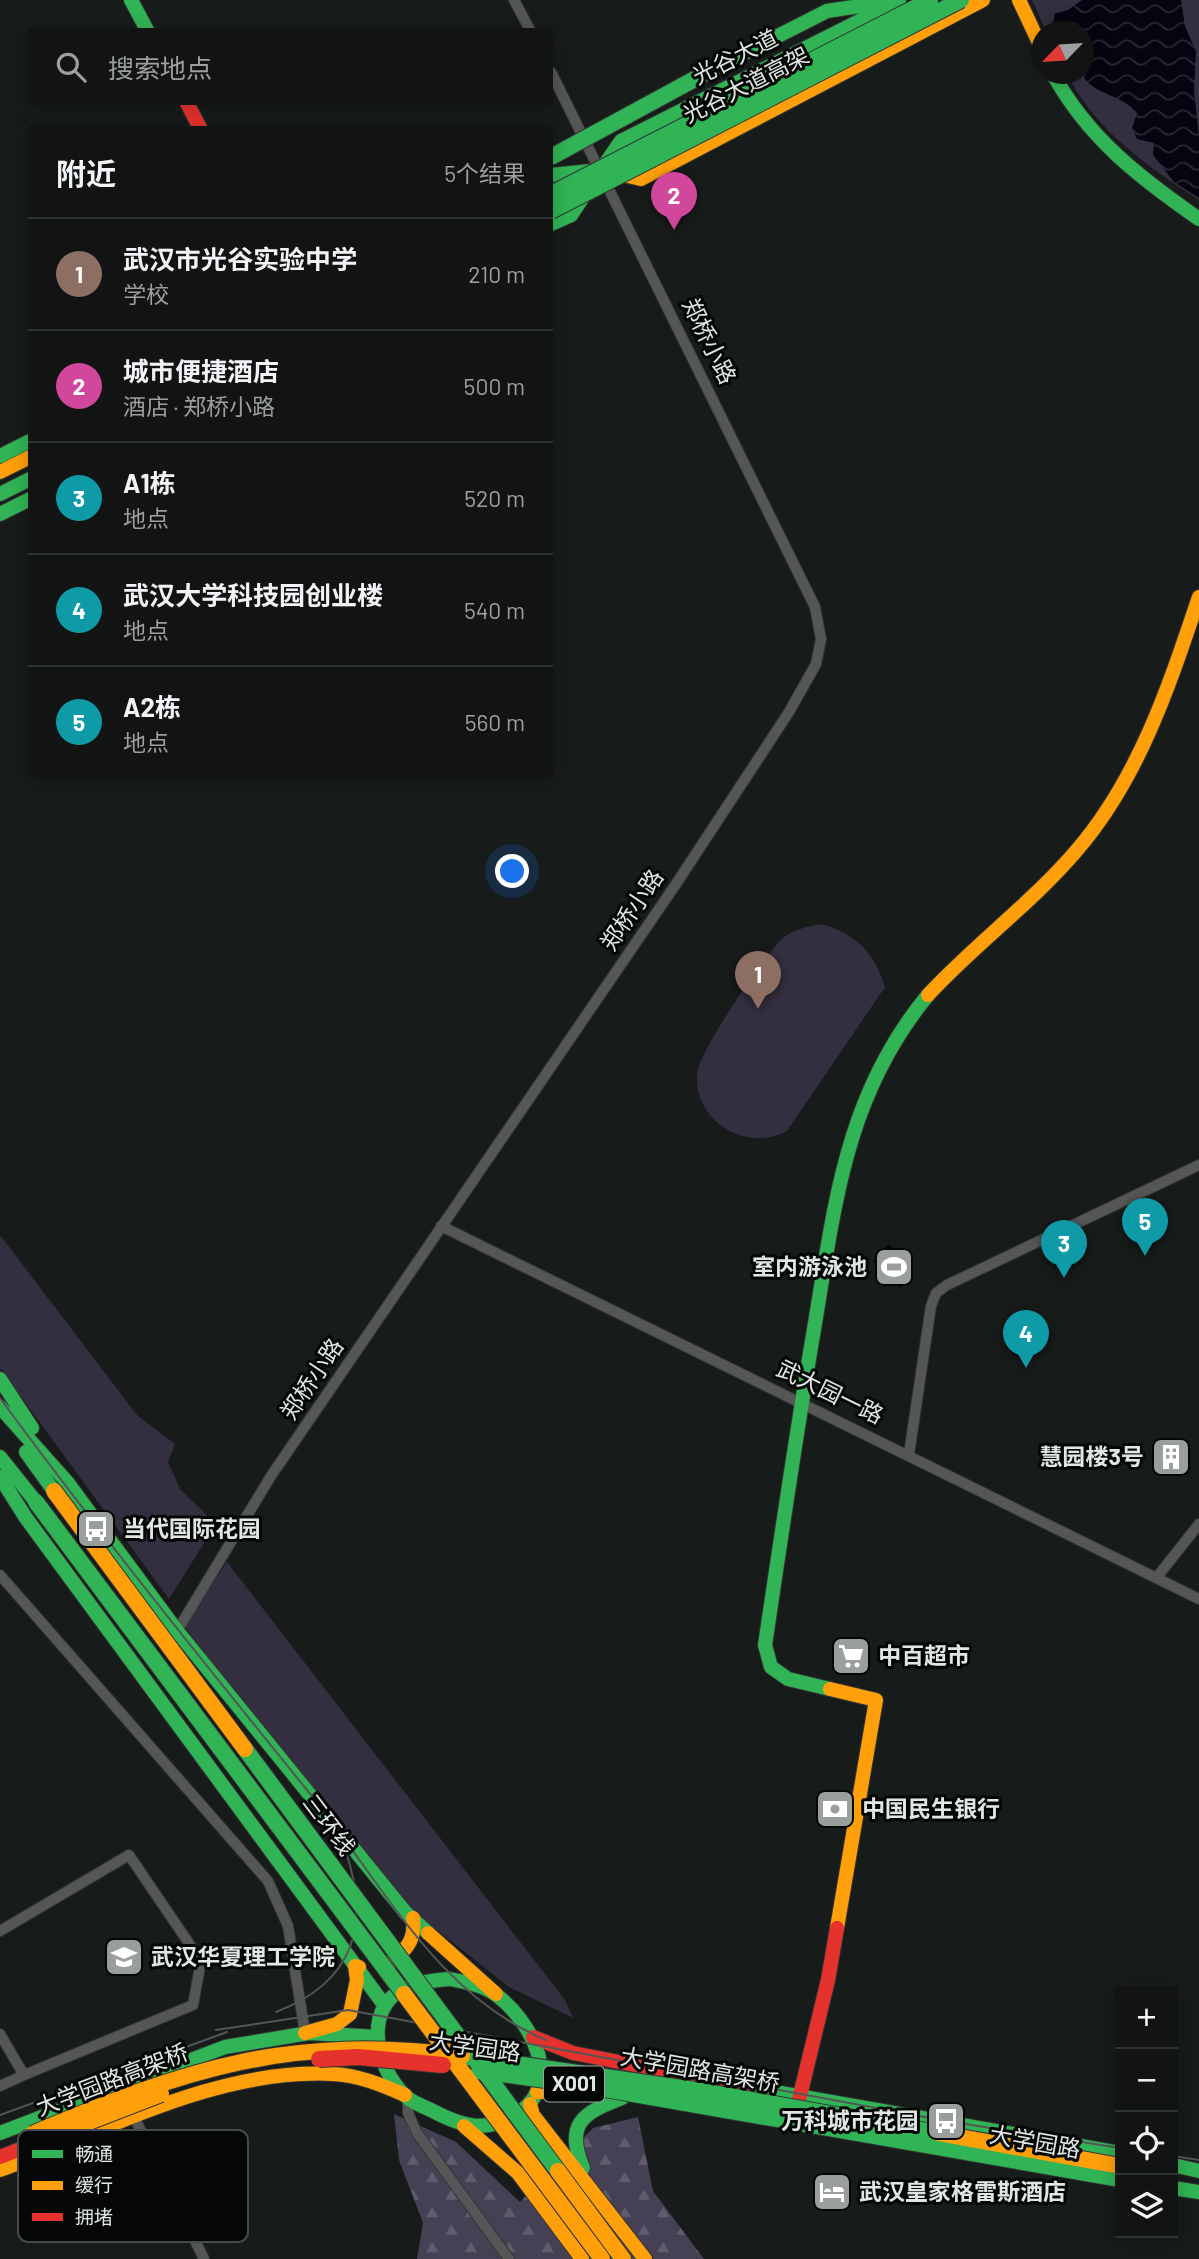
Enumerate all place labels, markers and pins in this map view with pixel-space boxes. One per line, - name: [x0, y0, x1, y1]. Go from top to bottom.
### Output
- pin: 2: [651, 172, 697, 230]
- pin: 1: [735, 951, 781, 1009]
- pin: 5: [1122, 1198, 1168, 1256]
- pin: 3: [1041, 1220, 1087, 1278]
- sports icon: 室内游泳池: [873, 1246, 915, 1288]
- place label: 室内游泳池: [752, 1252, 867, 1280]
- pin: 4: [1003, 1310, 1049, 1368]
- building icon: 慧园楼3号: [1150, 1436, 1192, 1478]
- place label: 慧园楼3号: [1040, 1442, 1144, 1470]
- bus stop icon: 当代国际花园: [75, 1508, 117, 1550]
- place label: 当代国际花园: [123, 1514, 261, 1542]
- supermarket icon: 中百超市: [830, 1635, 872, 1677]
- place label: 中百超市: [878, 1641, 970, 1669]
- bank icon: 中国民生银行: [814, 1788, 856, 1830]
- place label: 中国民生银行: [862, 1794, 1000, 1822]
- school or university icon: 武汉华夏理工学院: [103, 1936, 145, 1978]
- place label: 武汉华夏理工学院: [151, 1942, 335, 1970]
- bus stop icon: 万科城市花园: [925, 2100, 967, 2142]
- place label: 万科城市花园: [781, 2106, 919, 2134]
- hotel icon: 武汉皇家格雷斯酒店: [811, 2171, 853, 2213]
- place label: 武汉皇家格雷斯酒店: [859, 2177, 1066, 2205]

